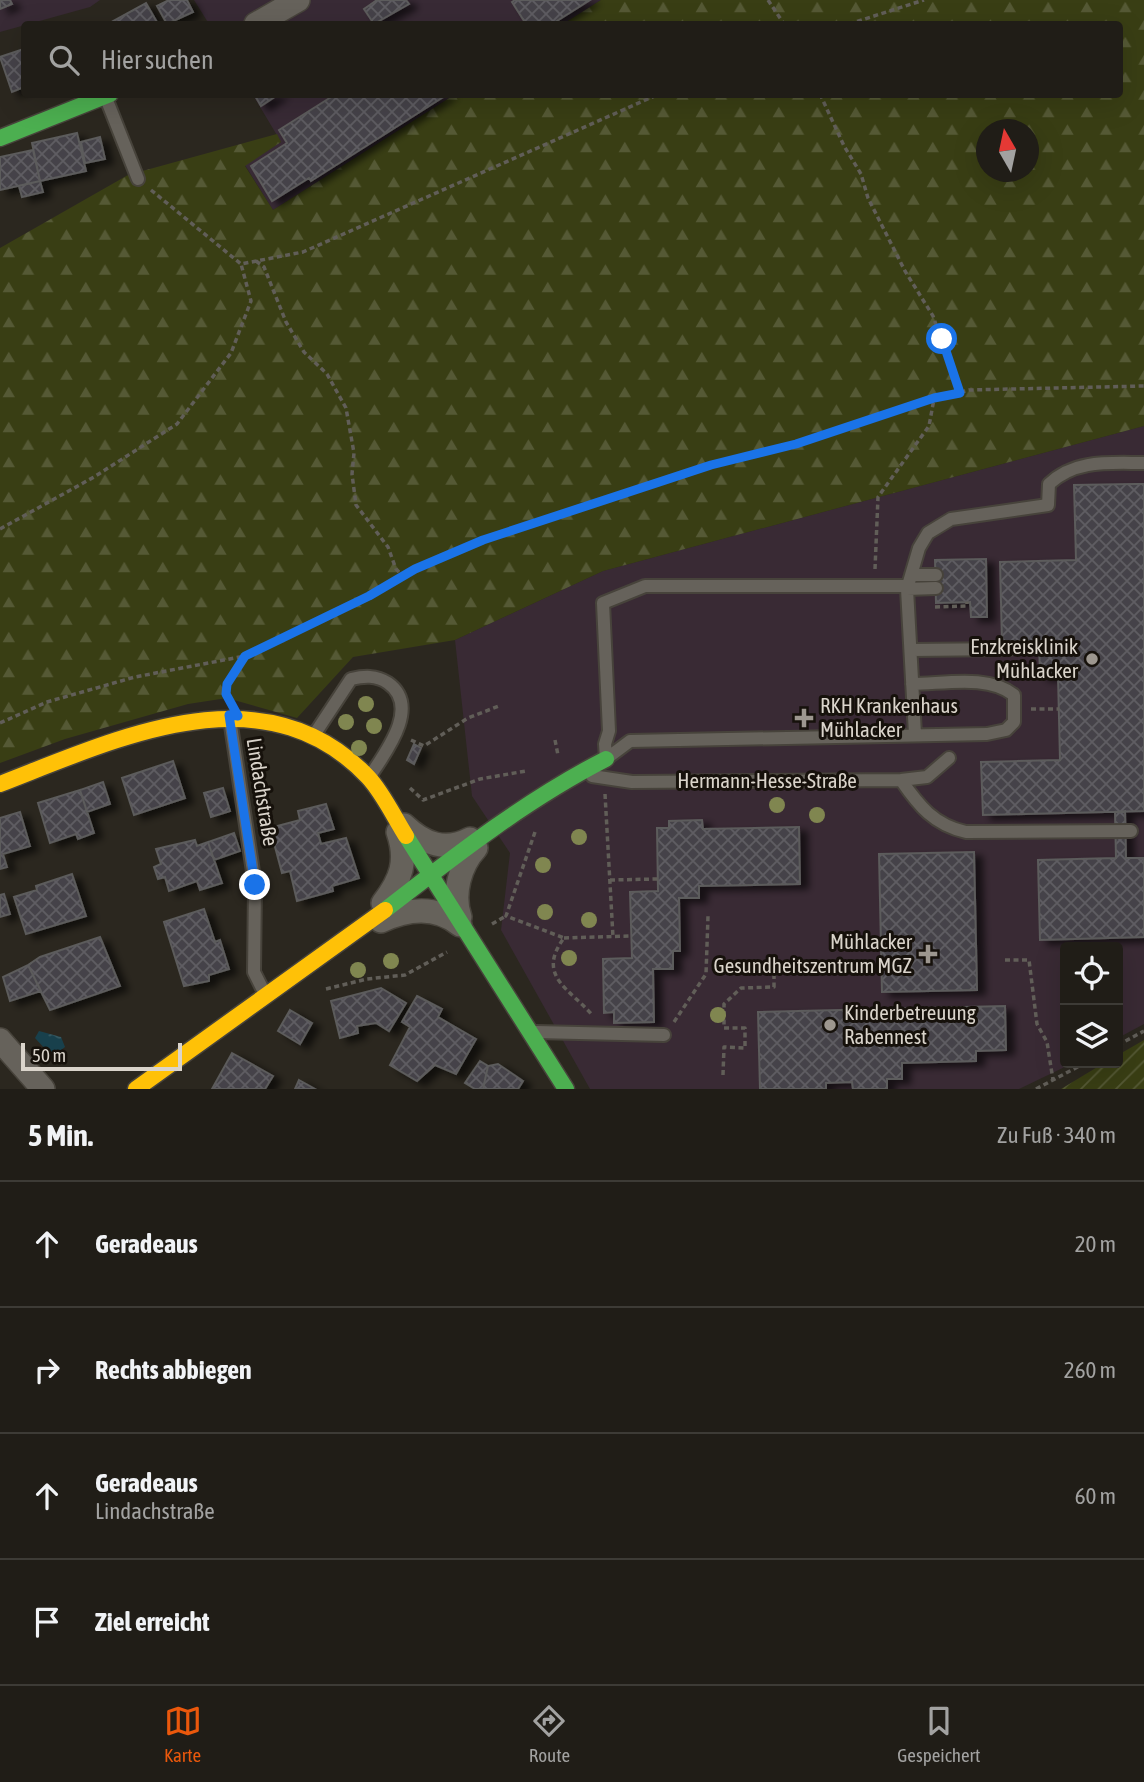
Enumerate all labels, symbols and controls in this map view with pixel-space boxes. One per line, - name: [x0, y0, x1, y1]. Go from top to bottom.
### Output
- search box: [21, 21, 1123, 98]
- icon: search: [45, 41, 83, 79]
- text: Hier suchen: [101, 45, 214, 75]
- north arrow: [976, 119, 1039, 182]
- route start: [926, 323, 957, 354]
- place label: Enzkreisklinik Mühlacker: [970, 634, 1079, 682]
- marker: Enzkreisklinik Mühlacker: [1084, 651, 1100, 667]
- place label: RKH Krankenhaus Mühlacker: [820, 693, 958, 741]
- marker: RKH Krankenhaus Mühlacker: [794, 708, 814, 728]
- street label: Lindachstraße: [243, 736, 283, 848]
- street label: Hermann-Hesse-Straße: [677, 768, 857, 792]
- route end: [239, 869, 270, 900]
- place label: Mühlacker Gesundheitszentrum MGZ: [714, 929, 913, 977]
- map controls: [1060, 942, 1123, 1068]
- button: locate: [1060, 942, 1123, 1005]
- marker: Mühlacker Gesundheitszentrum MGZ: [918, 944, 938, 964]
- place label: Kinderbetreuung Rabennest: [844, 1000, 976, 1048]
- button: layers: [1060, 1005, 1123, 1068]
- marker: Kinderbetreuung Rabennest: [822, 1017, 838, 1033]
- scale bar: [21, 1040, 182, 1072]
- text: 50 m: [32, 1044, 66, 1066]
- text: 5 Min.: [28, 1118, 93, 1152]
- text: Zu Fuß · 340 m: [997, 1122, 1116, 1148]
- icon: ahead: [28, 1225, 66, 1263]
- text: Geradeaus: [95, 1229, 198, 1259]
- text: 20 m: [1075, 1231, 1116, 1257]
- icon: right: [28, 1351, 66, 1389]
- text: Rechts abbiegen: [95, 1355, 252, 1385]
- text: 260 m: [1064, 1357, 1116, 1383]
- text: Geradeaus: [95, 1468, 198, 1498]
- icon: ahead: [28, 1477, 66, 1515]
- text: 60 m: [1075, 1483, 1116, 1509]
- text: Lindachstraße: [95, 1498, 215, 1524]
- icon: arrive: [28, 1603, 66, 1641]
- text: Ziel erreicht: [95, 1607, 210, 1637]
- tab: Karte: [164, 1702, 202, 1766]
- tab: Route: [529, 1702, 570, 1766]
- tab: Gespeichert: [897, 1702, 980, 1766]

